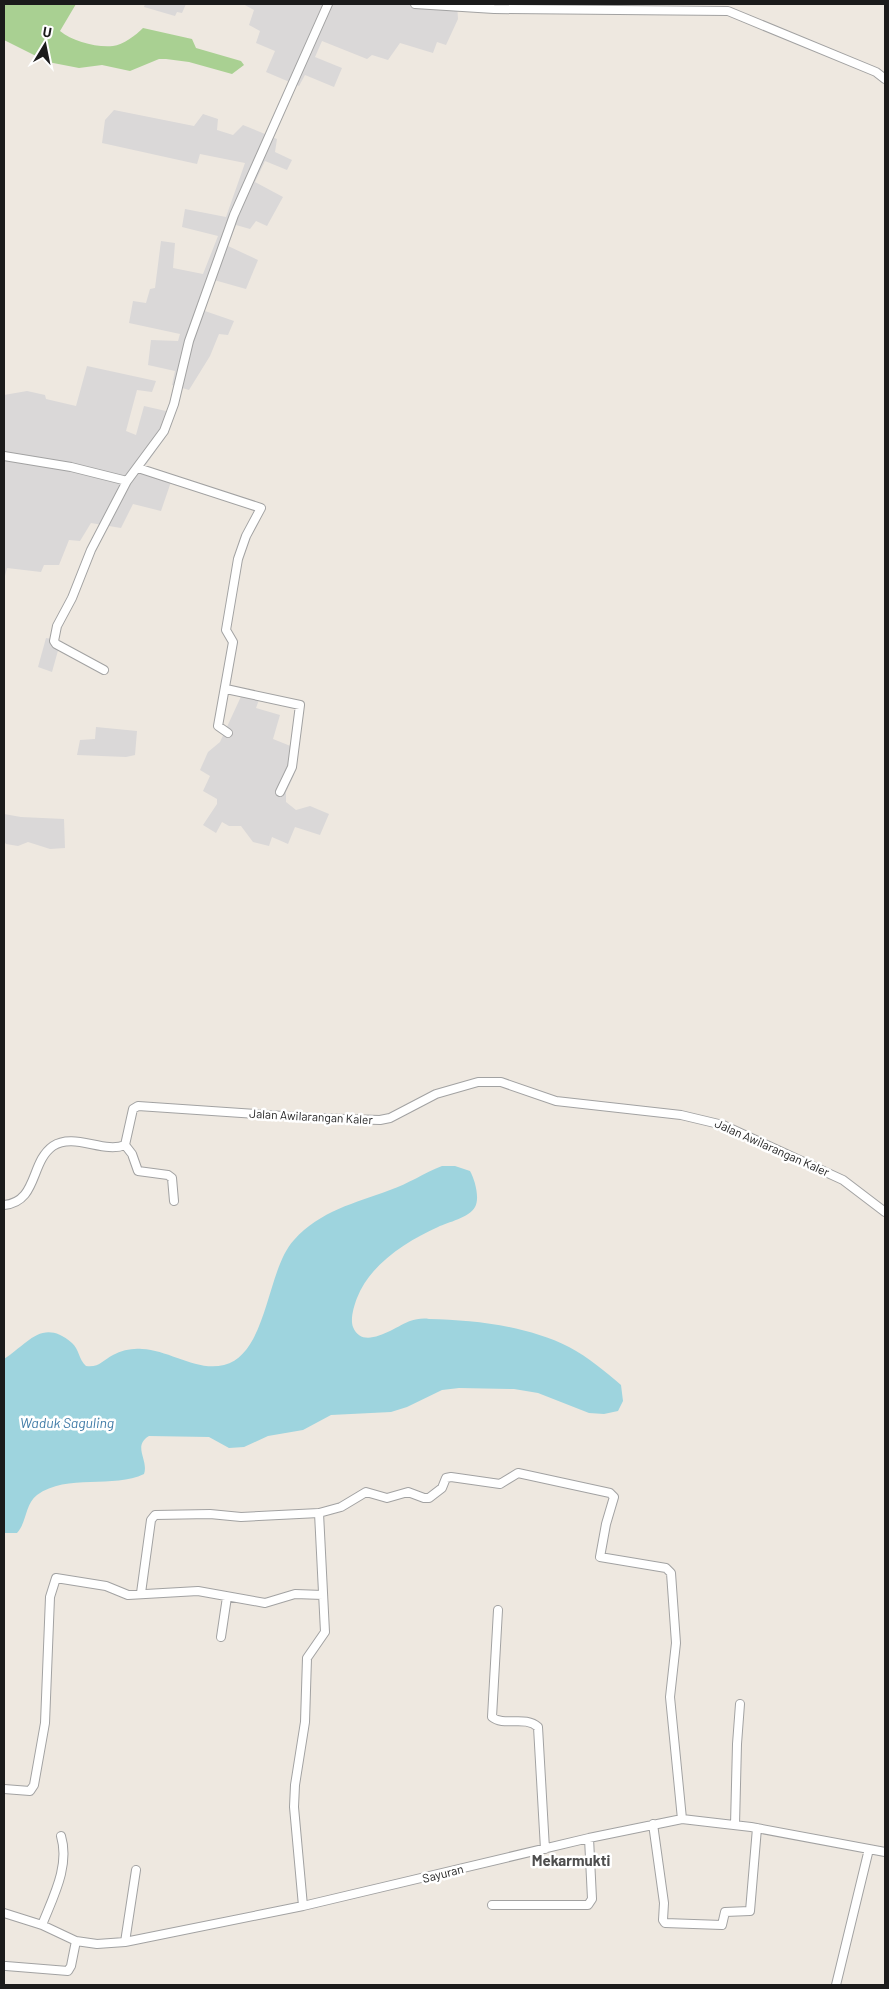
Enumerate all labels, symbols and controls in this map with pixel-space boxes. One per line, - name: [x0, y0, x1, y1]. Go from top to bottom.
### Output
- north arrow: [20, 20, 70, 70]
- text: U: [42, 23, 53, 41]
- street label: Jalan Awilarangan Kaler: [249, 1106, 374, 1126]
- street label: Jalan Awilarangan Kaler: [713, 1116, 832, 1179]
- water label: Waduk Saguling: [20, 1414, 114, 1431]
- district label: Mekarmukti: [532, 1851, 610, 1869]
- street label: Sayuran: [421, 1861, 465, 1885]

